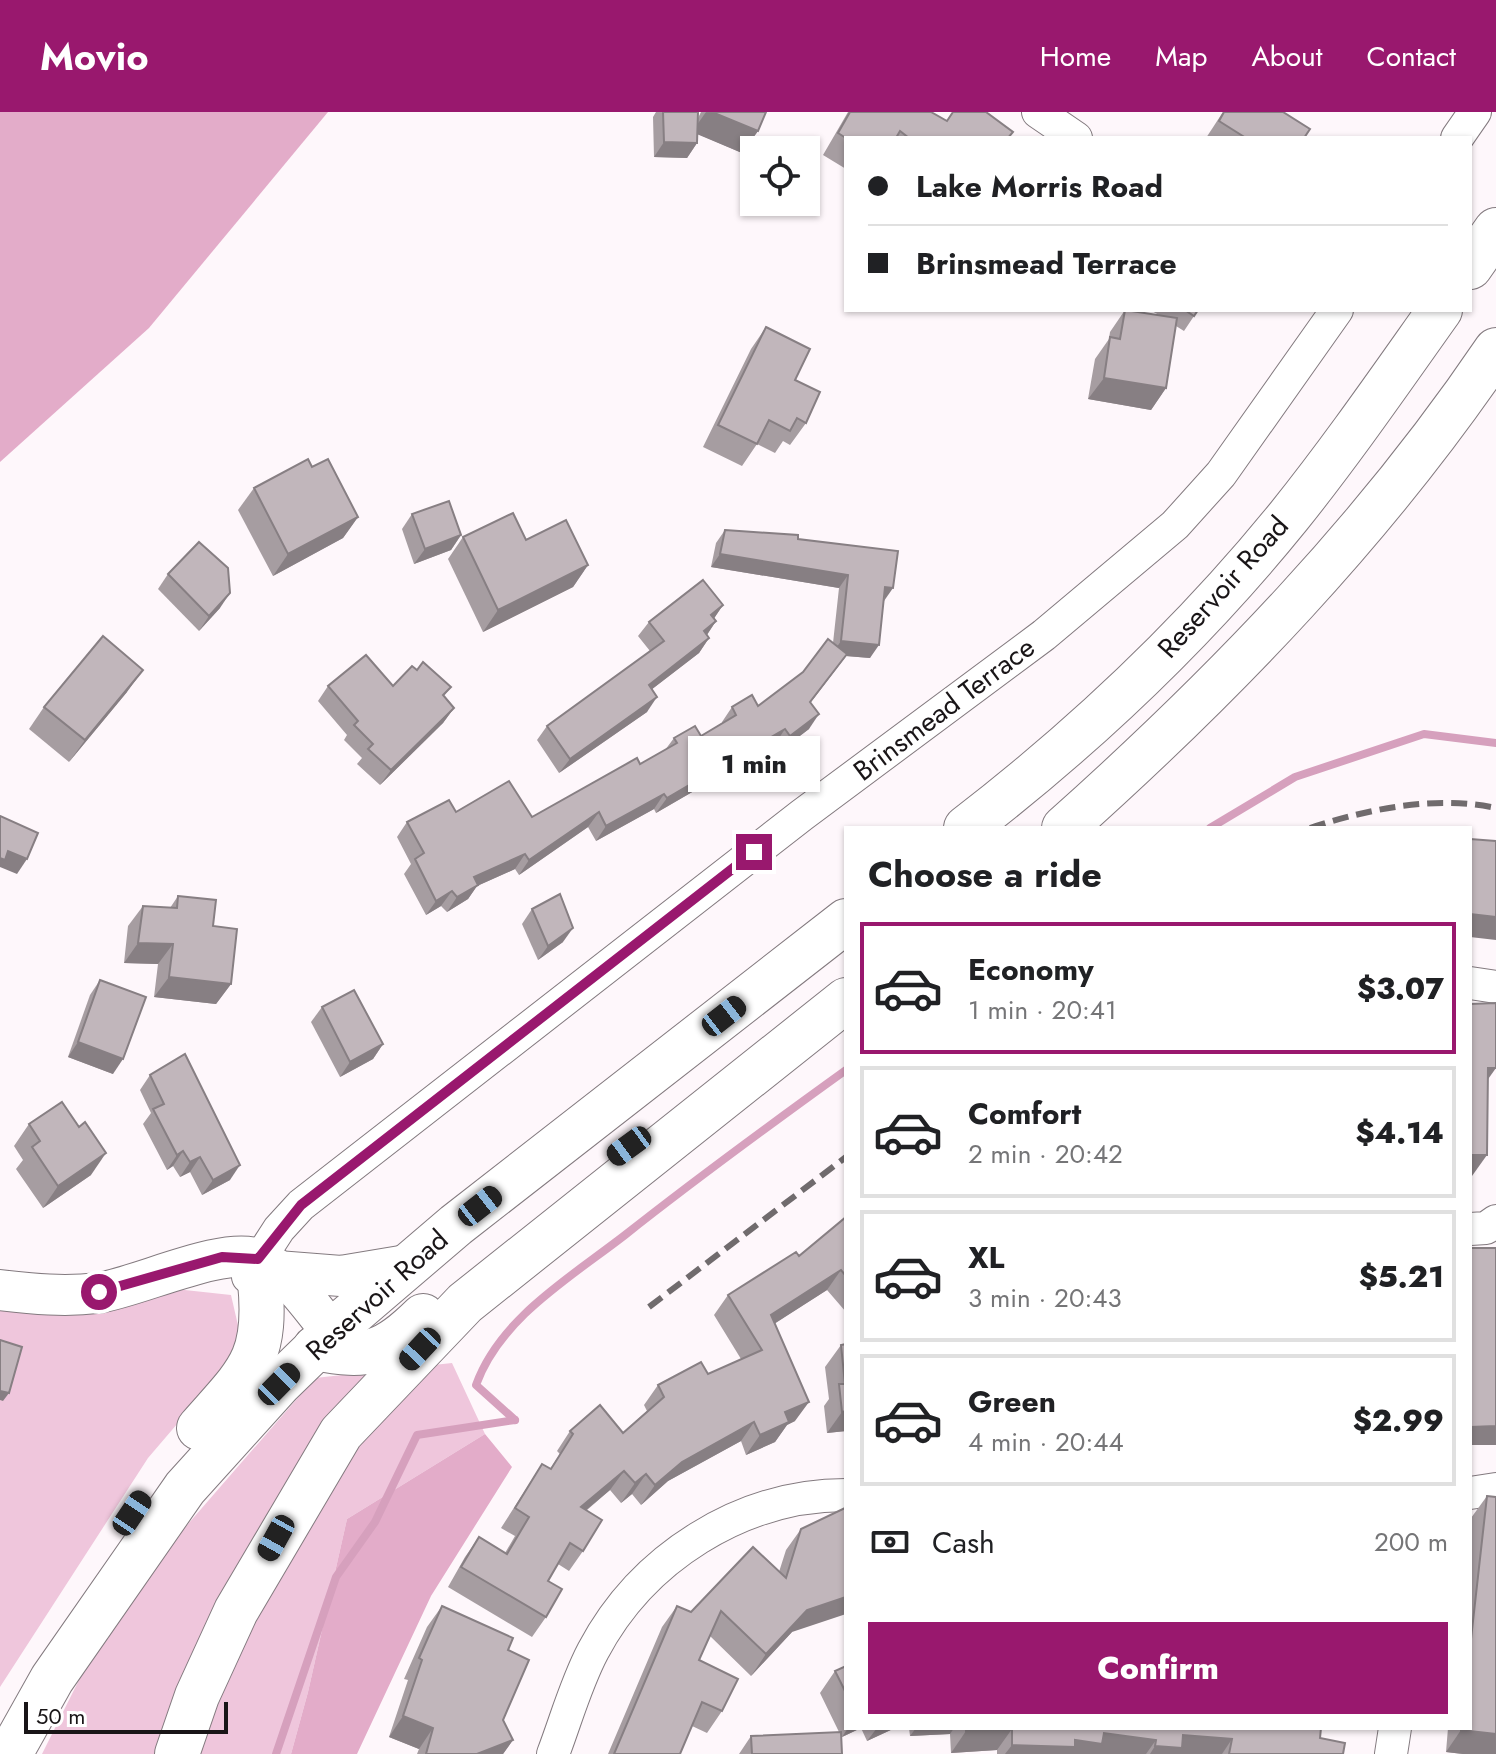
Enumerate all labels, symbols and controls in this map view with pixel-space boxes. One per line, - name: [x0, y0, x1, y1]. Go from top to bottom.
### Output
- text: Movio: [40, 29, 149, 84]
- text: Home: [1040, 36, 1111, 77]
- text: Map: [1155, 36, 1207, 77]
- text: About: [1251, 36, 1323, 77]
- text: Contact: [1367, 36, 1456, 77]
- map controls: [740, 136, 820, 216]
- button: locate: [740, 136, 820, 216]
- text: Lake Morris Road: [916, 165, 1163, 208]
- text: Brinsmead Terrace: [916, 242, 1177, 285]
- street label: Reservoir Road: [1148, 507, 1298, 667]
- street label: Brinsmead Terrace: [845, 627, 1043, 791]
- callout: 1 min: [688, 736, 820, 792]
- text: 1 min: [721, 745, 787, 783]
- route end: [736, 834, 772, 870]
- text: Choose a ride: [868, 848, 1102, 900]
- text: Economy: [968, 948, 1094, 991]
- icon: car: [872, 952, 944, 1024]
- text: $3.07: [1357, 967, 1444, 1010]
- text: 1 min · 20:41: [968, 991, 1117, 1029]
- car: [698, 992, 750, 1040]
- text: Comfort: [968, 1092, 1081, 1135]
- icon: car: [872, 1096, 944, 1168]
- text: $4.14: [1355, 1111, 1444, 1154]
- car: [603, 1122, 655, 1170]
- text: 2 min · 20:42: [968, 1135, 1123, 1173]
- car: [454, 1182, 506, 1230]
- street label: Reservoir Road: [297, 1220, 457, 1370]
- text: XL: [968, 1236, 1004, 1279]
- icon: car: [872, 1240, 944, 1312]
- text: $5.21: [1359, 1255, 1444, 1298]
- route start: [81, 1274, 117, 1310]
- text: 3 min · 20:43: [968, 1279, 1122, 1317]
- car: [395, 1323, 445, 1375]
- car: [254, 1359, 304, 1409]
- text: Green: [968, 1380, 1056, 1423]
- icon: car: [872, 1384, 944, 1456]
- text: $2.99: [1353, 1399, 1444, 1442]
- text: 4 min · 20:44: [968, 1423, 1124, 1461]
- car: [109, 1486, 155, 1540]
- car: [254, 1511, 298, 1565]
- icon: cash: [868, 1520, 912, 1564]
- text: Cash: [932, 1521, 995, 1564]
- text: 200 m: [1374, 1523, 1448, 1561]
- button: Confirm: [868, 1622, 1448, 1714]
- scale bar: [24, 1698, 228, 1734]
- text: 50 m: [36, 1700, 85, 1732]

